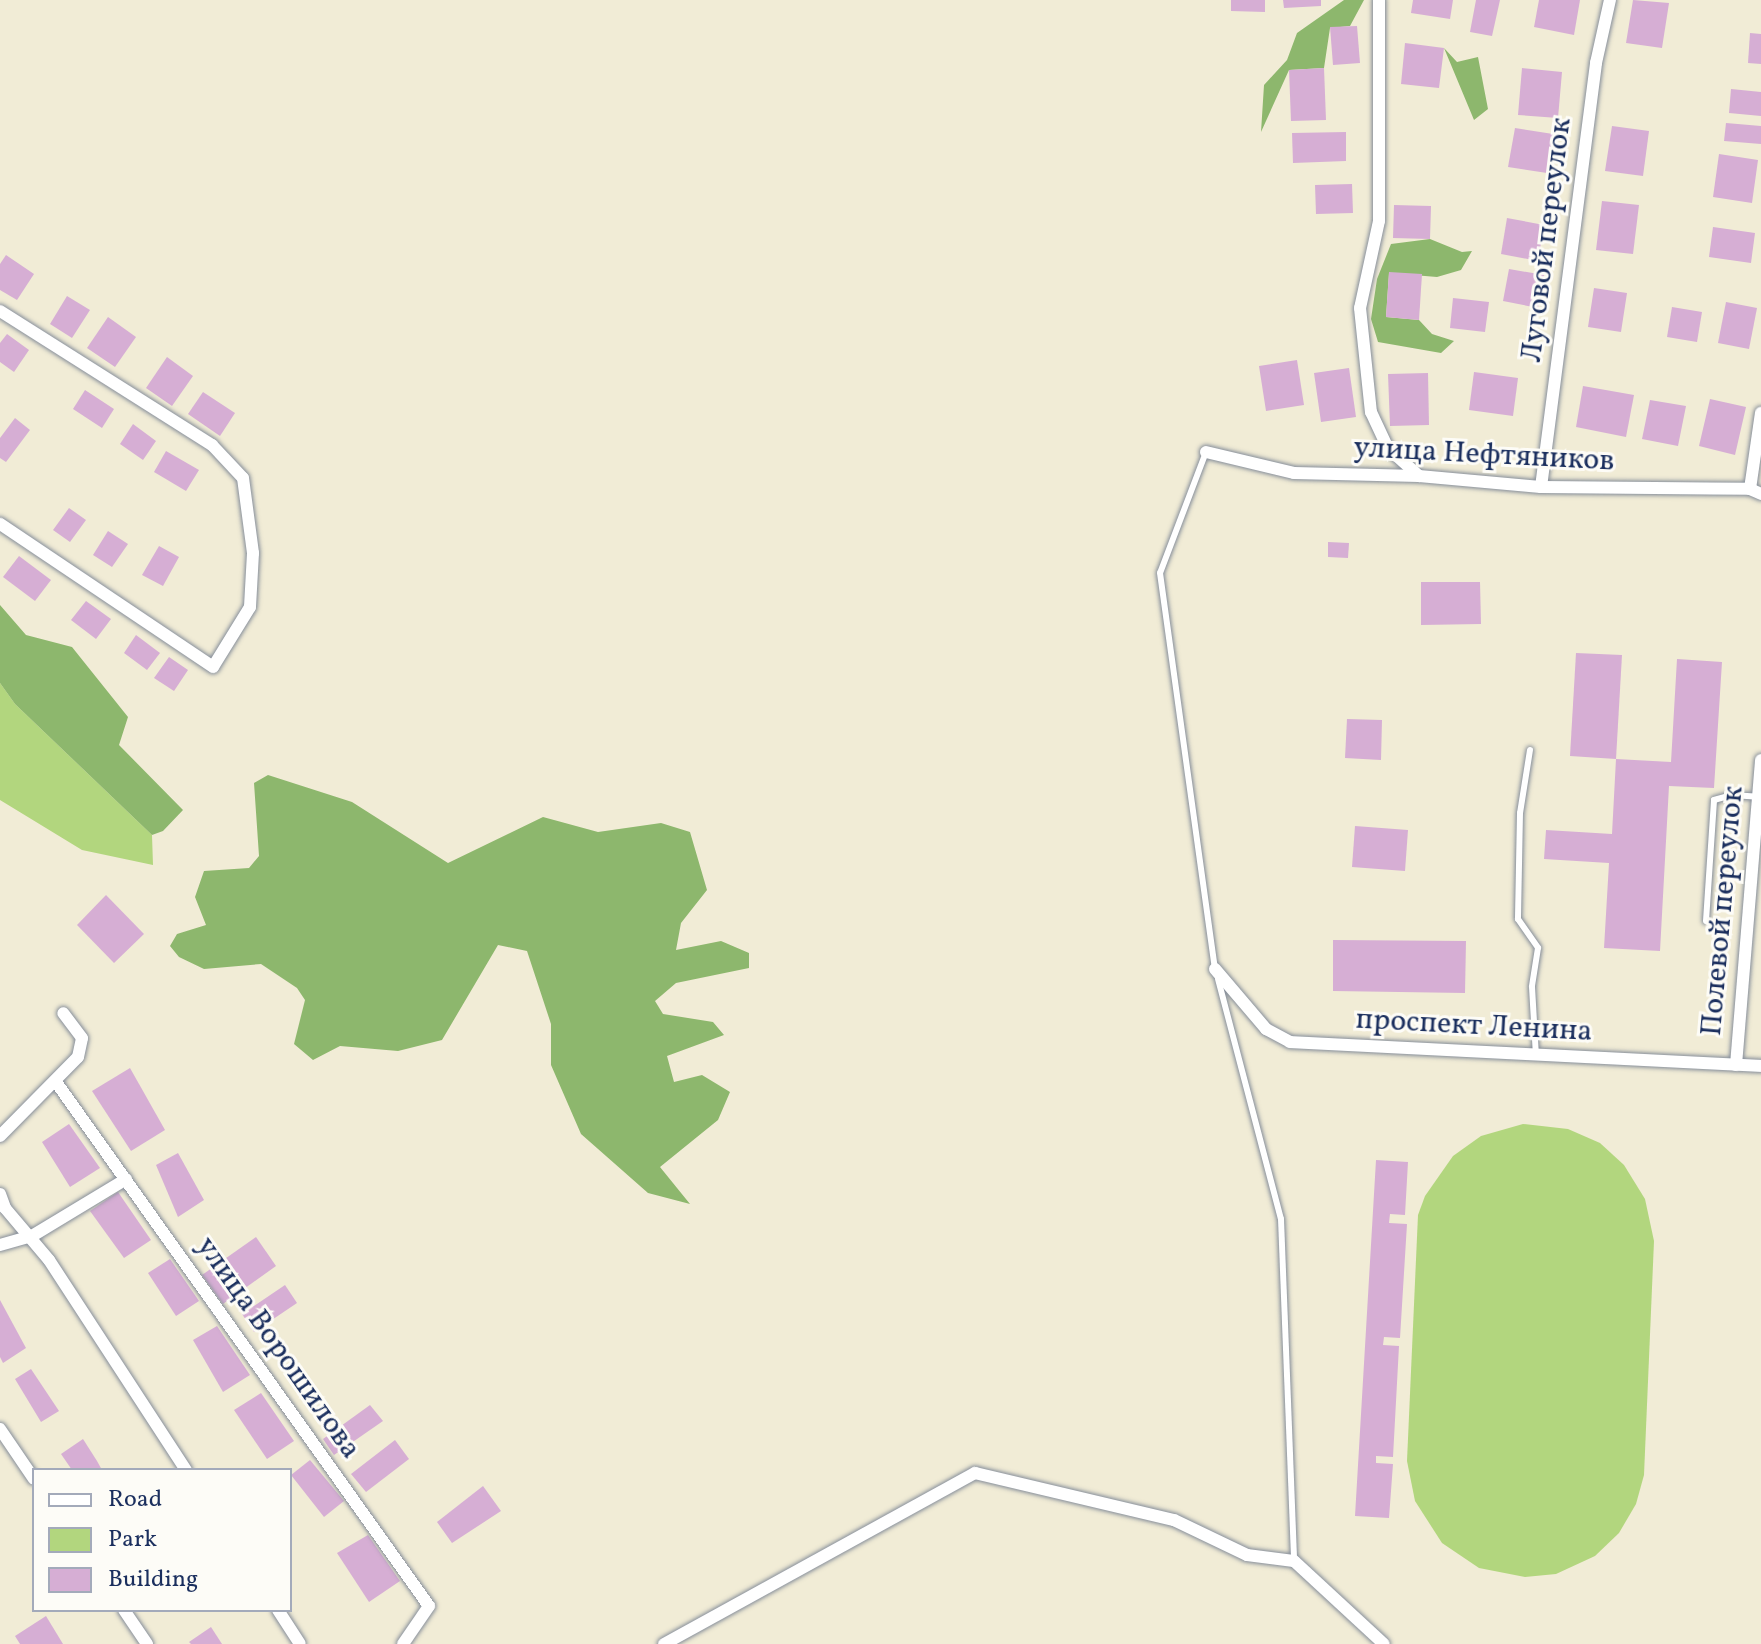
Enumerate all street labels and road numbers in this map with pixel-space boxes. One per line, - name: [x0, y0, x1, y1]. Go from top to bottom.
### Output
- street label: Луговой переулок: [1514, 116, 1580, 364]
- street label: улица Нефтяников: [1353, 430, 1615, 480]
- street label: Полевой переулок: [1694, 785, 1752, 1037]
- street label: проспект Ленина: [1355, 1002, 1593, 1050]
- street label: улица Ворошилова: [188, 1230, 368, 1466]

